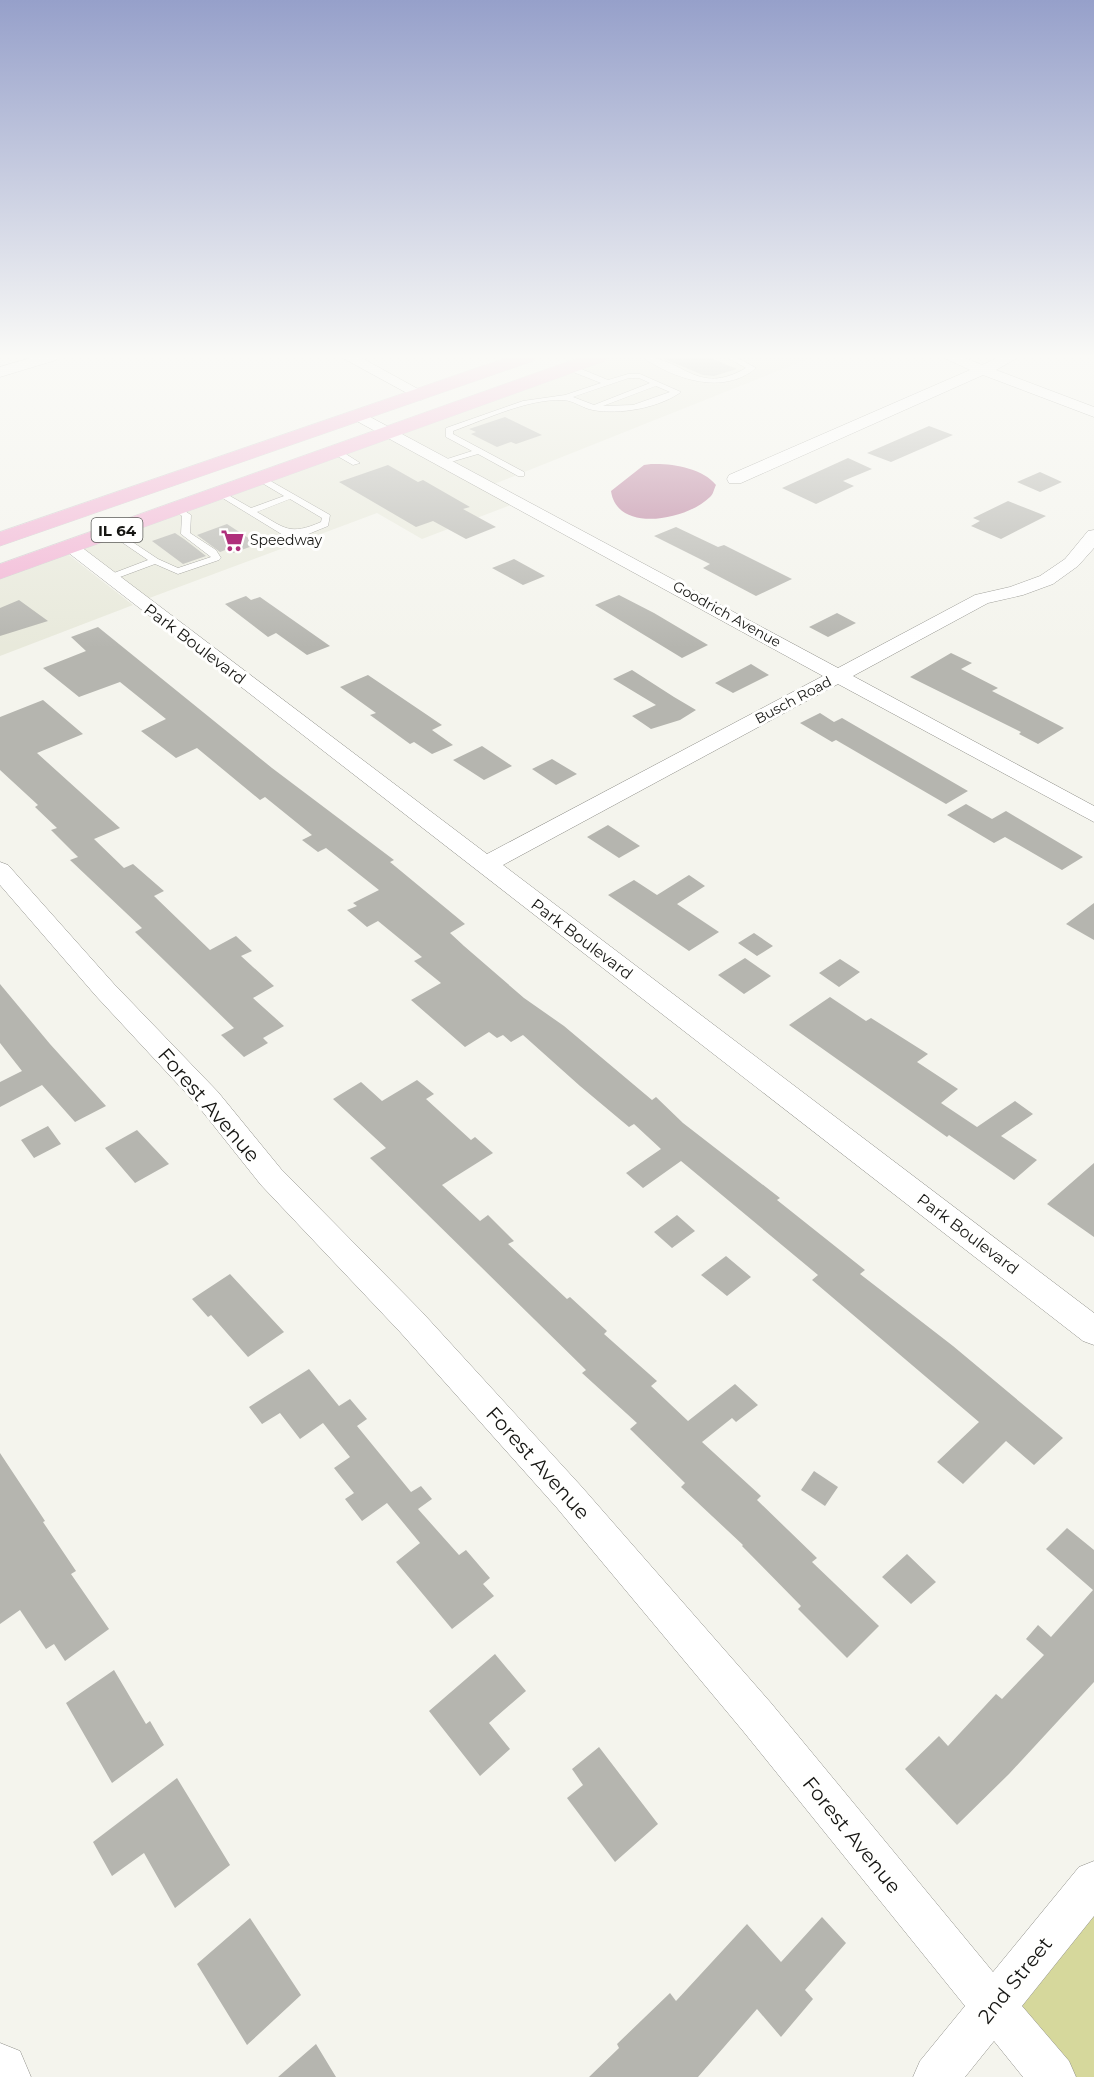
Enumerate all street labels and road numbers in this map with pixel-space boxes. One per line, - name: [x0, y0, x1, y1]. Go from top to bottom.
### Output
- road number: IL 64: [92, 518, 142, 542]
- street label: Goodrich Avenue: [670, 577, 784, 651]
- street label: Park Boulevard: [140, 600, 250, 688]
- street label: Busch Road: [752, 672, 834, 728]
- street label: Park Boulevard: [527, 895, 637, 983]
- street label: Forest Avenue: [153, 1043, 265, 1167]
- street label: Park Boulevard: [913, 1190, 1023, 1278]
- street label: Forest Avenue: [481, 1402, 595, 1524]
- street label: Forest Avenue: [798, 1772, 906, 1898]
- street label: 2nd Street: [973, 1932, 1057, 2028]

